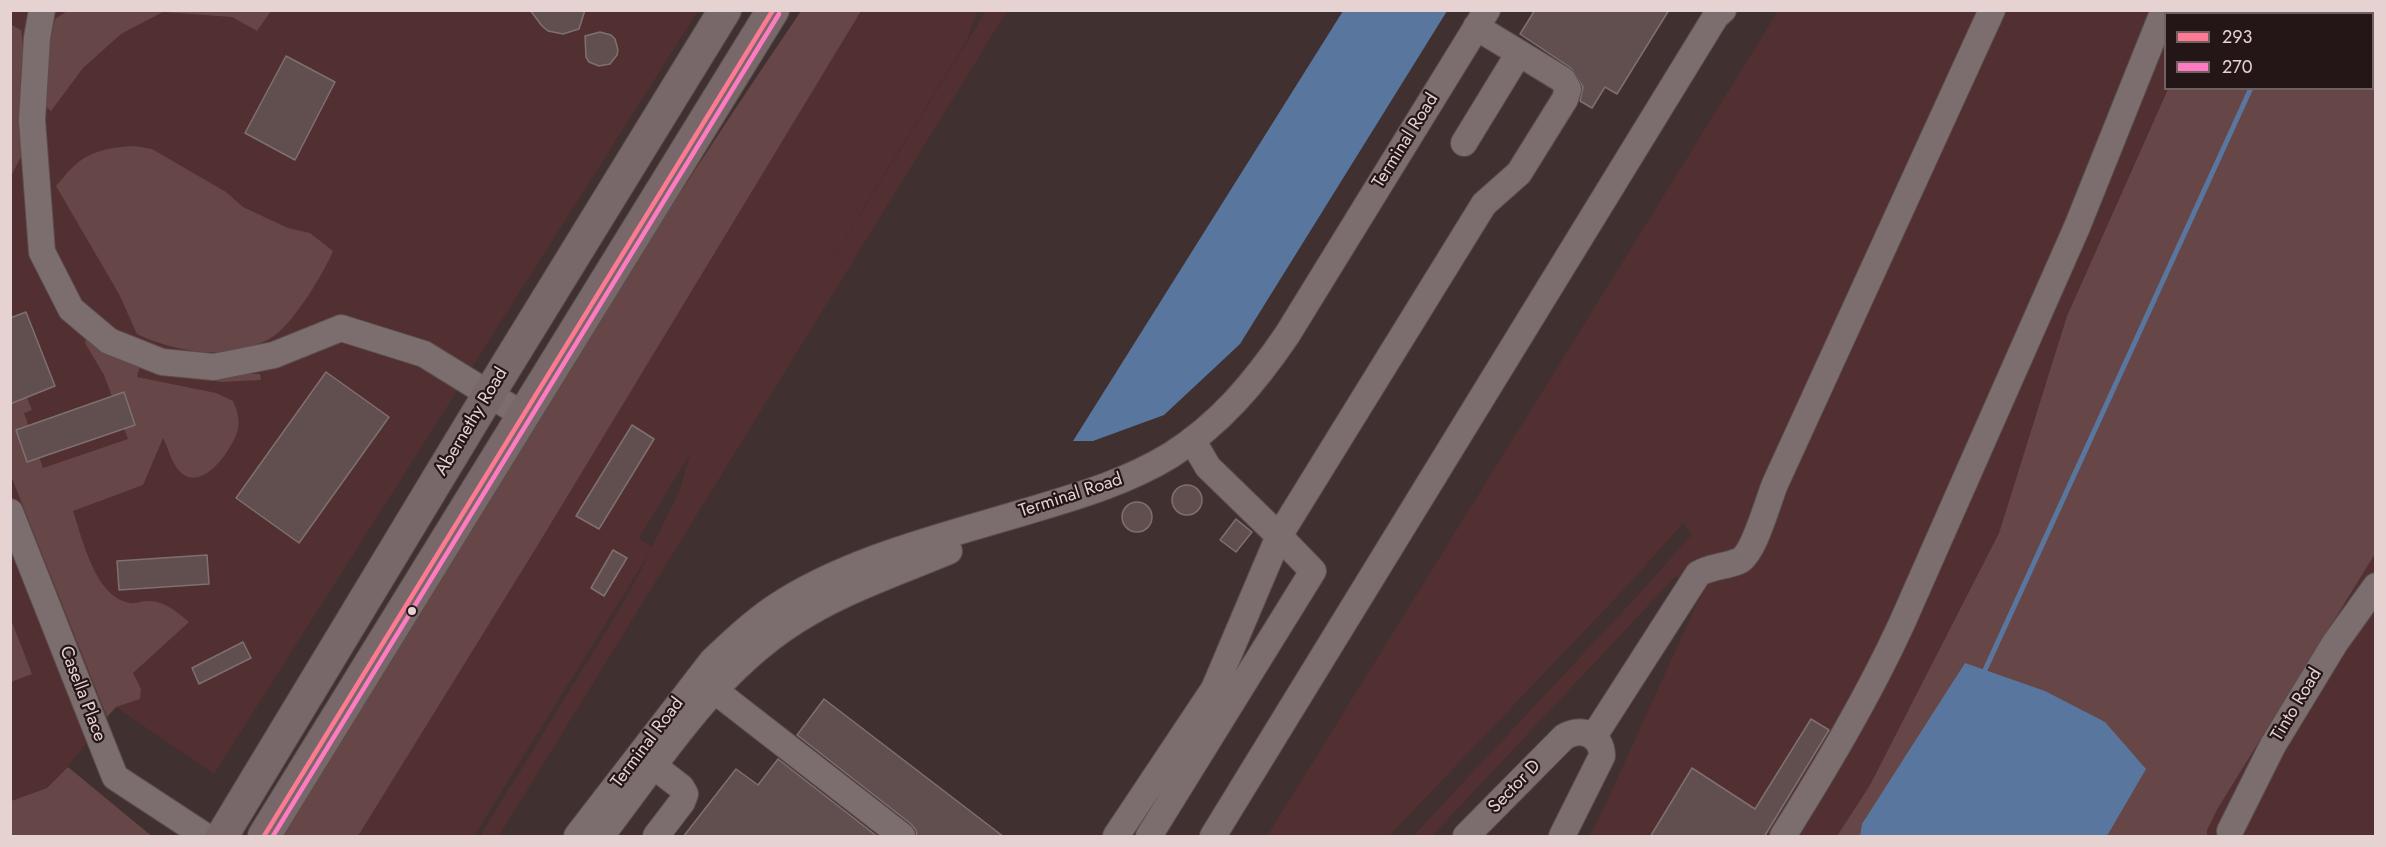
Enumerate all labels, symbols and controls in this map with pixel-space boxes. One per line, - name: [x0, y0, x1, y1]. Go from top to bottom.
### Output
- legend: [2164, 12, 2374, 90]
- text: 293: [2222, 24, 2252, 50]
- text: 270: [2222, 54, 2253, 80]
- street label: Terminal Road: [1368, 90, 1444, 192]
- street label: Abernethy Road: [431, 364, 513, 480]
- street label: Terminal Road: [1017, 469, 1125, 523]
- unlabelled marker: [406, 605, 418, 617]
- street label: Casella Place: [54, 643, 110, 745]
- street label: Tinto Road: [2267, 665, 2327, 745]
- street label: Terminal Road: [607, 694, 689, 792]
- street label: Sector D: [1484, 756, 1546, 818]

